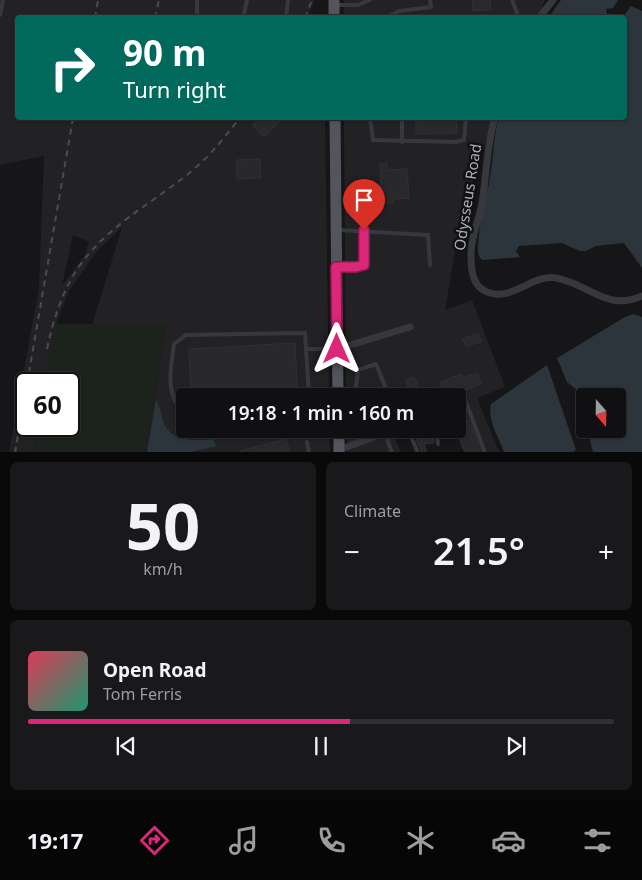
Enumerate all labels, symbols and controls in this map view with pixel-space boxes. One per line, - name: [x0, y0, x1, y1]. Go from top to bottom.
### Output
- text: 90 m: [123, 29, 206, 76]
- icon: right: [40, 35, 105, 100]
- text: Turn right: [123, 74, 226, 104]
- street label: Odysseus Road: [449, 142, 485, 252]
- pin: [343, 179, 385, 230]
- icon: arrive: [350, 186, 378, 214]
- position arrow: [310, 322, 362, 374]
- speed limit sign: 60: [15, 372, 80, 437]
- north arrow: [576, 388, 626, 438]
- map controls: [576, 388, 626, 438]
- text: 19:18 · 1 min · 160 m: [228, 400, 414, 426]
- text: 50: [126, 481, 200, 569]
- text: Climate: [344, 500, 401, 522]
- text: 21.5°: [433, 524, 525, 576]
- text: −: [344, 532, 360, 570]
- text: +: [598, 532, 614, 570]
- text: km/h: [143, 558, 183, 580]
- text: Open Road: [103, 657, 206, 683]
- text: Tom Ferris: [103, 683, 182, 705]
- icon: previous: [112, 732, 140, 760]
- icon: pause: [307, 732, 335, 760]
- icon: next: [502, 732, 530, 760]
- icon: directions: [137, 823, 172, 858]
- icon: music: [226, 823, 261, 858]
- icon: phone: [314, 823, 349, 858]
- icon: climate: [403, 823, 438, 858]
- icon: car: [491, 823, 526, 858]
- icon: filters: [580, 823, 615, 858]
- text: 19:17: [27, 825, 83, 855]

